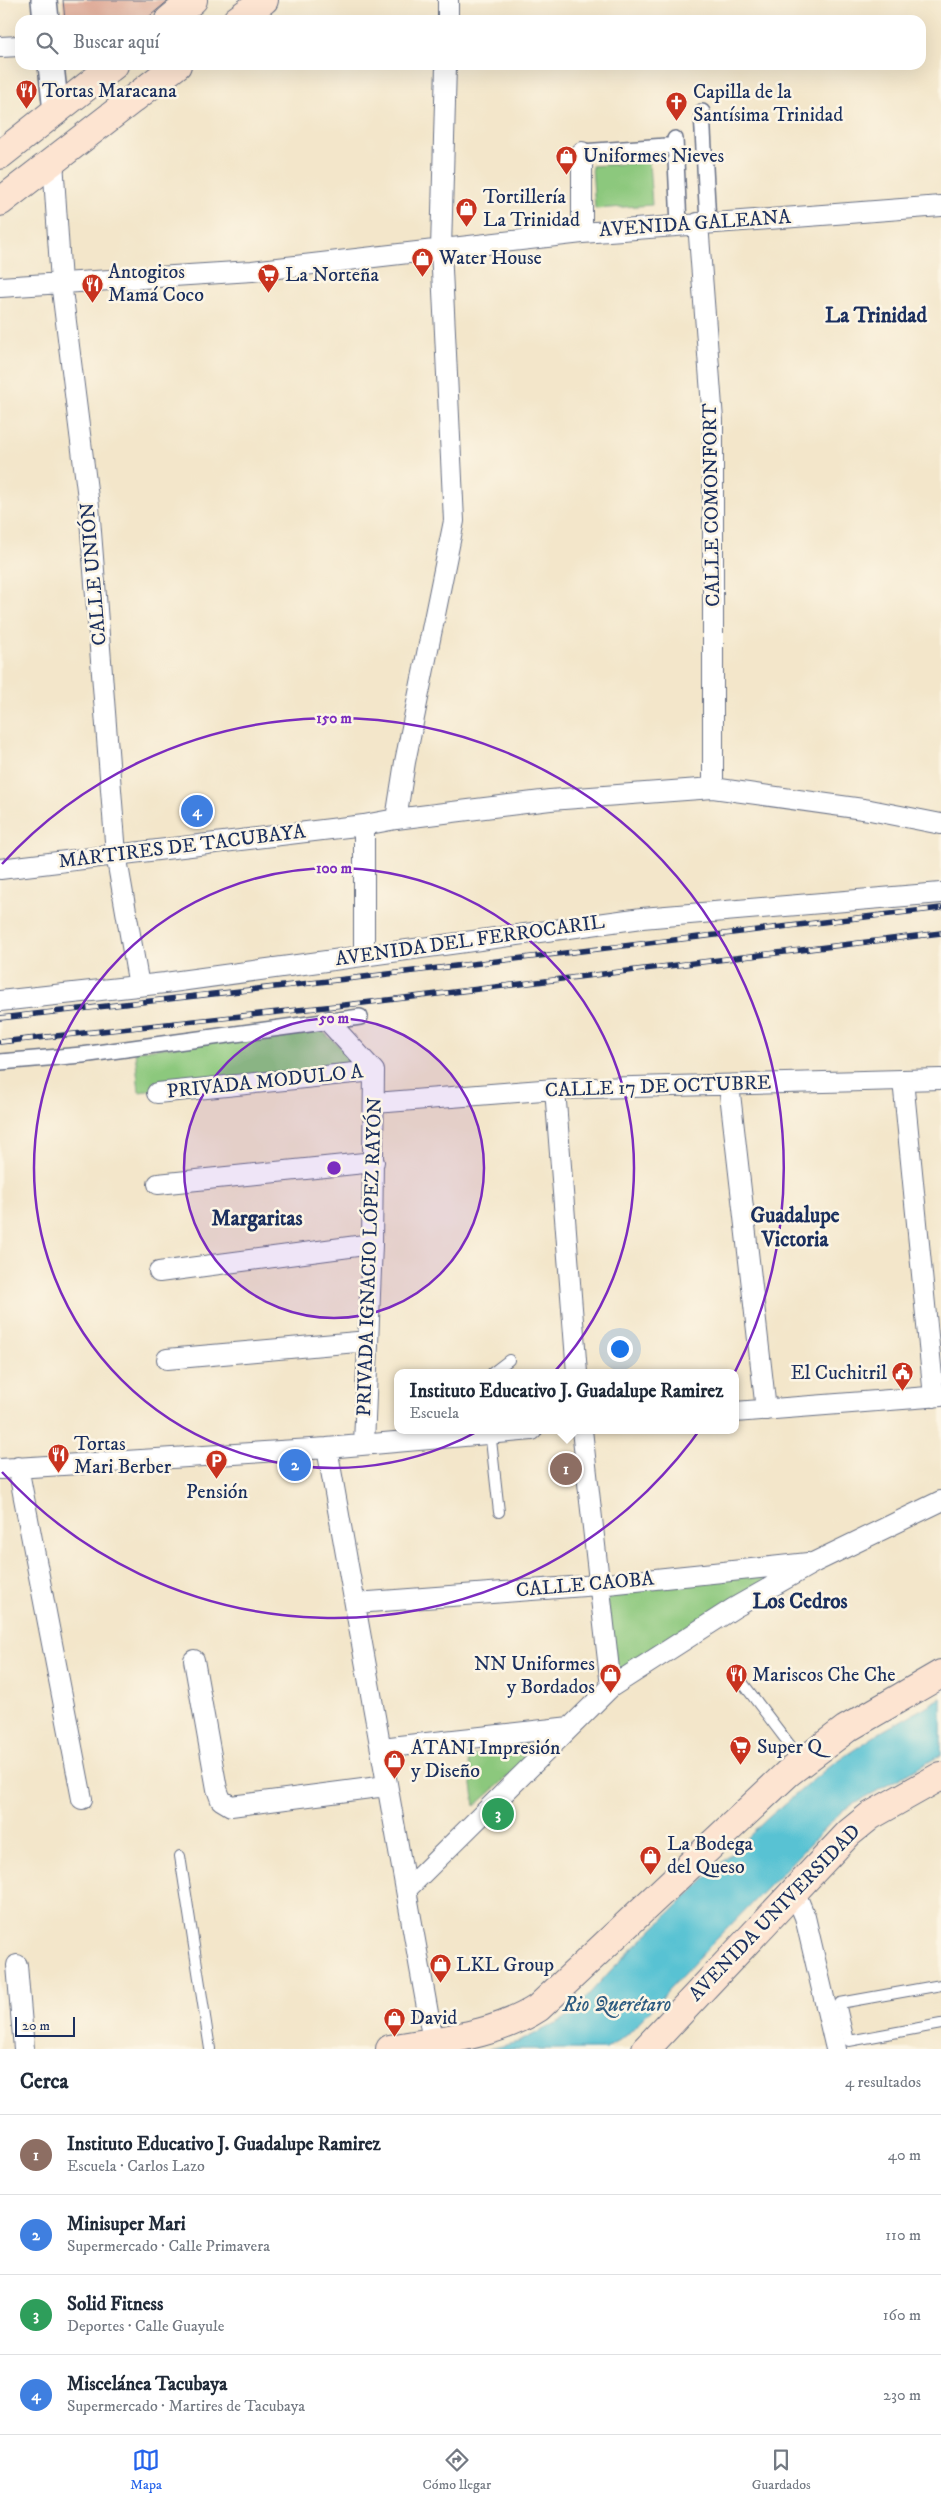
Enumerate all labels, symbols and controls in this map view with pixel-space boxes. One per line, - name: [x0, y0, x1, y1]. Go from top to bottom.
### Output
- search box: [15, 15, 926, 70]
- icon: search: [33, 29, 61, 57]
- text: Buscar aquí: [73, 31, 159, 54]
- restaurant icon: Tortas Maracana: [14, 79, 38, 110]
- place label: Tortas Maracana: [42, 79, 177, 104]
- place label: Capilla de la Santísima Trinidad: [693, 80, 843, 128]
- church icon: Capilla de la Santísima Trinidad: [665, 91, 689, 122]
- shop icon: Uniformes Nieves: [555, 144, 579, 175]
- place label: Uniformes Nieves: [583, 144, 725, 169]
- place label: Tortillería La Trinidad: [483, 185, 580, 233]
- shop icon: Tortillería La Trinidad: [455, 196, 479, 227]
- street label: AVENIDA GALEANA: [598, 205, 792, 243]
- shop icon: Water House: [411, 246, 435, 277]
- place label: Water House: [438, 246, 542, 271]
- place label: Antogitos Mamá Coco: [108, 260, 204, 308]
- supermarket icon: La Norteña: [257, 263, 281, 294]
- place label: La Norteña: [285, 263, 379, 288]
- restaurant icon: Antogitos Mamá Coco: [80, 272, 104, 303]
- district label: La Trinidad: [825, 303, 927, 329]
- street label: CALLE COMONFORT: [698, 403, 726, 607]
- street label: CALLE UNIÓN: [74, 501, 113, 647]
- text: 150 m: [316, 709, 352, 728]
- pin: 4: [181, 792, 213, 830]
- street label: MARTIRES DE TACUBAYA: [57, 819, 307, 875]
- text: 100 m: [316, 859, 353, 878]
- street label: AVENIDA DEL FERROCARIL: [334, 910, 607, 972]
- text: 50 m: [318, 1009, 350, 1028]
- street label: PRIVADA MODULO A: [166, 1059, 365, 1105]
- street label: CALLE 17 DE OCTUBRE: [544, 1071, 772, 1103]
- street label: PRIVADA IGNACIO LÓPEZ RAYÓN: [351, 1097, 388, 1417]
- centre of rings: [325, 1159, 343, 1177]
- district label: Guadalupe Victoria: [751, 1203, 840, 1253]
- district label: Margaritas: [212, 1206, 302, 1232]
- your location: [607, 1336, 633, 1362]
- place label: El Cuchitril: [790, 1361, 887, 1386]
- public building icon: El Cuchitril: [891, 1361, 915, 1392]
- popup: [394, 1369, 739, 1434]
- text: Instituto Educativo J. Guadalupe Ramirez: [410, 1380, 723, 1403]
- text: Escuela: [410, 1403, 459, 1423]
- place label: Tortas Mari Berber: [74, 1432, 172, 1480]
- restaurant icon: Tortas Mari Berber: [46, 1443, 70, 1474]
- pin: 2: [279, 1446, 311, 1484]
- parking icon: Pensión: [205, 1448, 229, 1479]
- pin: 1: [550, 1450, 582, 1488]
- place label: Pensión: [186, 1480, 249, 1505]
- street label: CALLE CAOBA: [515, 1566, 655, 1603]
- district label: Los Cedros: [752, 1589, 848, 1615]
- place label: NN Uniformes y Bordados: [474, 1652, 595, 1700]
- shop icon: NN Uniformes y Bordados: [599, 1663, 623, 1694]
- restaurant icon: Mariscos Che Che: [724, 1663, 748, 1694]
- place label: Mariscos Che Che: [752, 1663, 896, 1688]
- supermarket icon: Super Q: [729, 1735, 753, 1766]
- place label: Super Q: [757, 1735, 831, 1760]
- place label: ATANI Impresión y Diseño: [411, 1736, 561, 1784]
- shop icon: ATANI Impresión y Diseño: [383, 1748, 407, 1779]
- pin: 3: [482, 1795, 514, 1833]
- street label: AVENIDA UNIVERSIDAD: [684, 1819, 866, 2007]
- place label: La Bodega del Queso: [667, 1832, 754, 1880]
- shop icon: La Bodega del Queso: [639, 1844, 663, 1875]
- shop icon: LKL Group: [428, 1953, 452, 1984]
- place label: LKL Group: [456, 1953, 554, 1978]
- water label: Rio Querétaro: [562, 1992, 672, 2018]
- shop icon: David: [382, 2006, 406, 2037]
- place label: David: [410, 2006, 457, 2031]
- scale bar: [15, 2014, 75, 2037]
- text: 20 m: [22, 2017, 50, 2035]
- text: Cerca: [20, 2069, 68, 2095]
- text: 4 resultados: [845, 2072, 921, 2092]
- text: Instituto Educativo J. Guadalupe Ramirez: [67, 2133, 381, 2156]
- text: 1: [33, 2145, 39, 2165]
- text: 40 m: [888, 2145, 921, 2165]
- text: Escuela · Carlos Lazo: [67, 2156, 205, 2176]
- text: Minisuper Mari: [67, 2213, 186, 2236]
- text: 2: [32, 2225, 40, 2245]
- text: 110 m: [885, 2225, 921, 2245]
- text: Supermercado · Calle Primavera: [67, 2236, 270, 2256]
- text: Solid Fitness: [67, 2293, 163, 2316]
- text: 3: [33, 2305, 39, 2325]
- text: 160 m: [883, 2305, 921, 2325]
- text: Deportes · Calle Guayule: [67, 2316, 224, 2336]
- text: Miscelánea Tacubaya: [67, 2373, 227, 2396]
- text: 4: [31, 2385, 41, 2405]
- text: 230 m: [883, 2385, 921, 2405]
- text: Supermercado · Martires de Tacubaya: [67, 2396, 305, 2416]
- tab: Mapa: [130, 2446, 162, 2494]
- tab: Cómo llegar: [423, 2446, 491, 2494]
- tab: Guardados: [752, 2446, 811, 2494]

